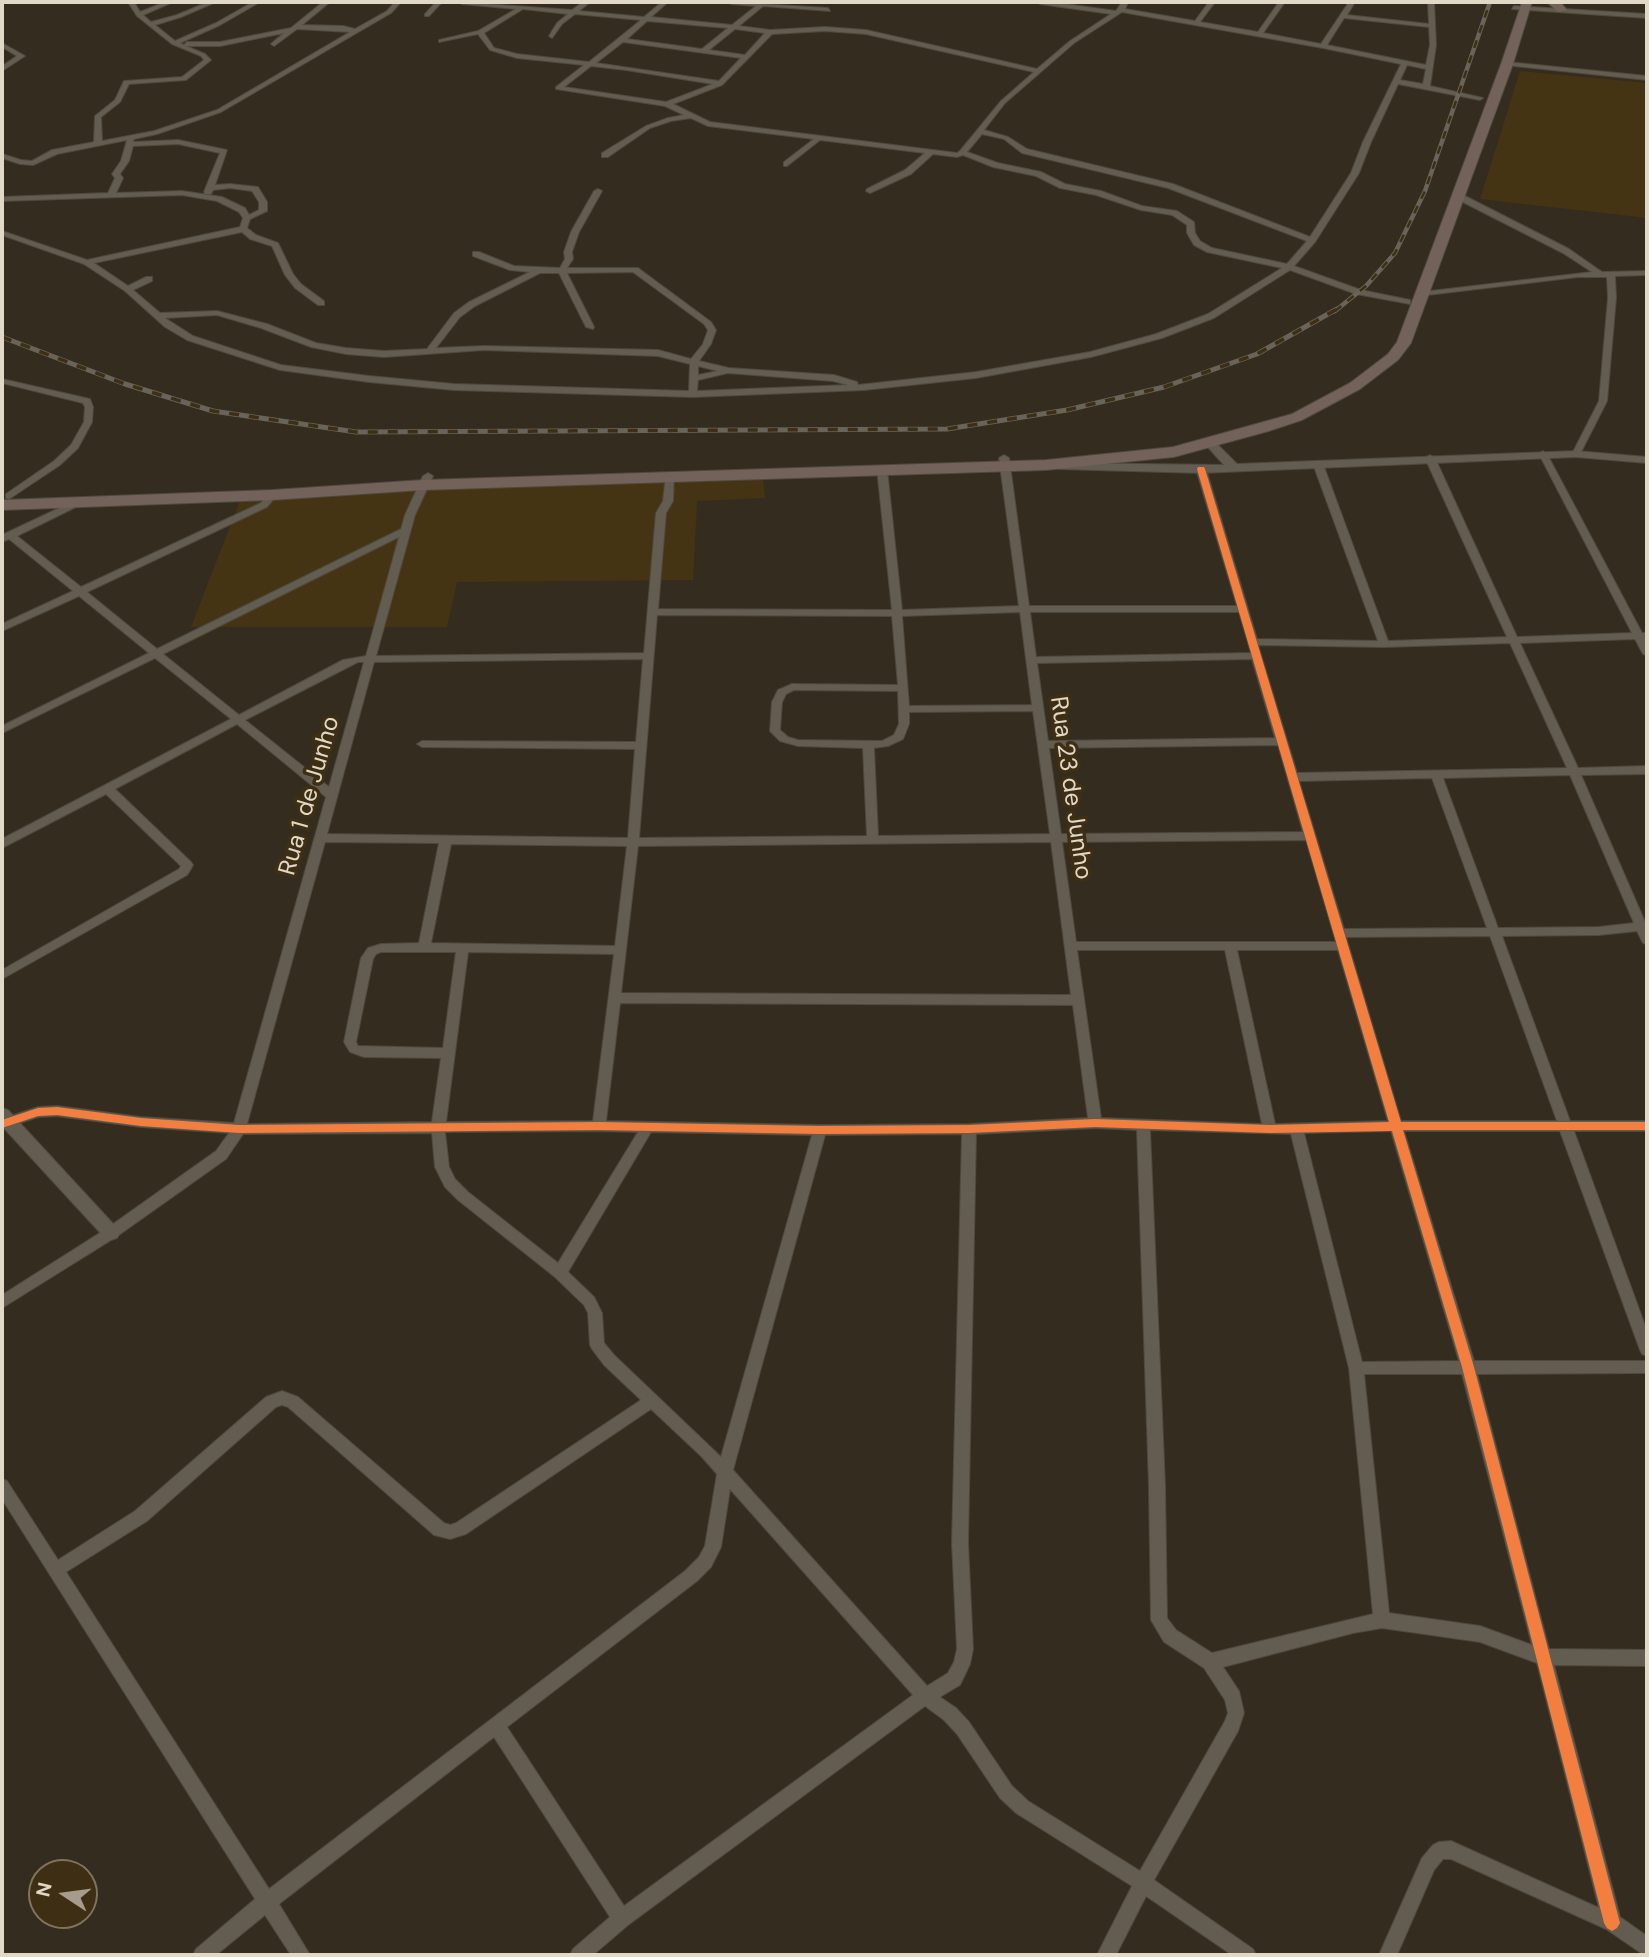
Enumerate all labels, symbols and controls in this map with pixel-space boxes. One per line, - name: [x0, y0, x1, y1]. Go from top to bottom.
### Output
- street label: Rua 23 de Junho: [1043, 695, 1097, 881]
- street label: Rua 1 de Junho: [274, 713, 346, 879]
- north arrow: [28, 1859, 98, 1929]
- text: N: [30, 1880, 58, 1899]

